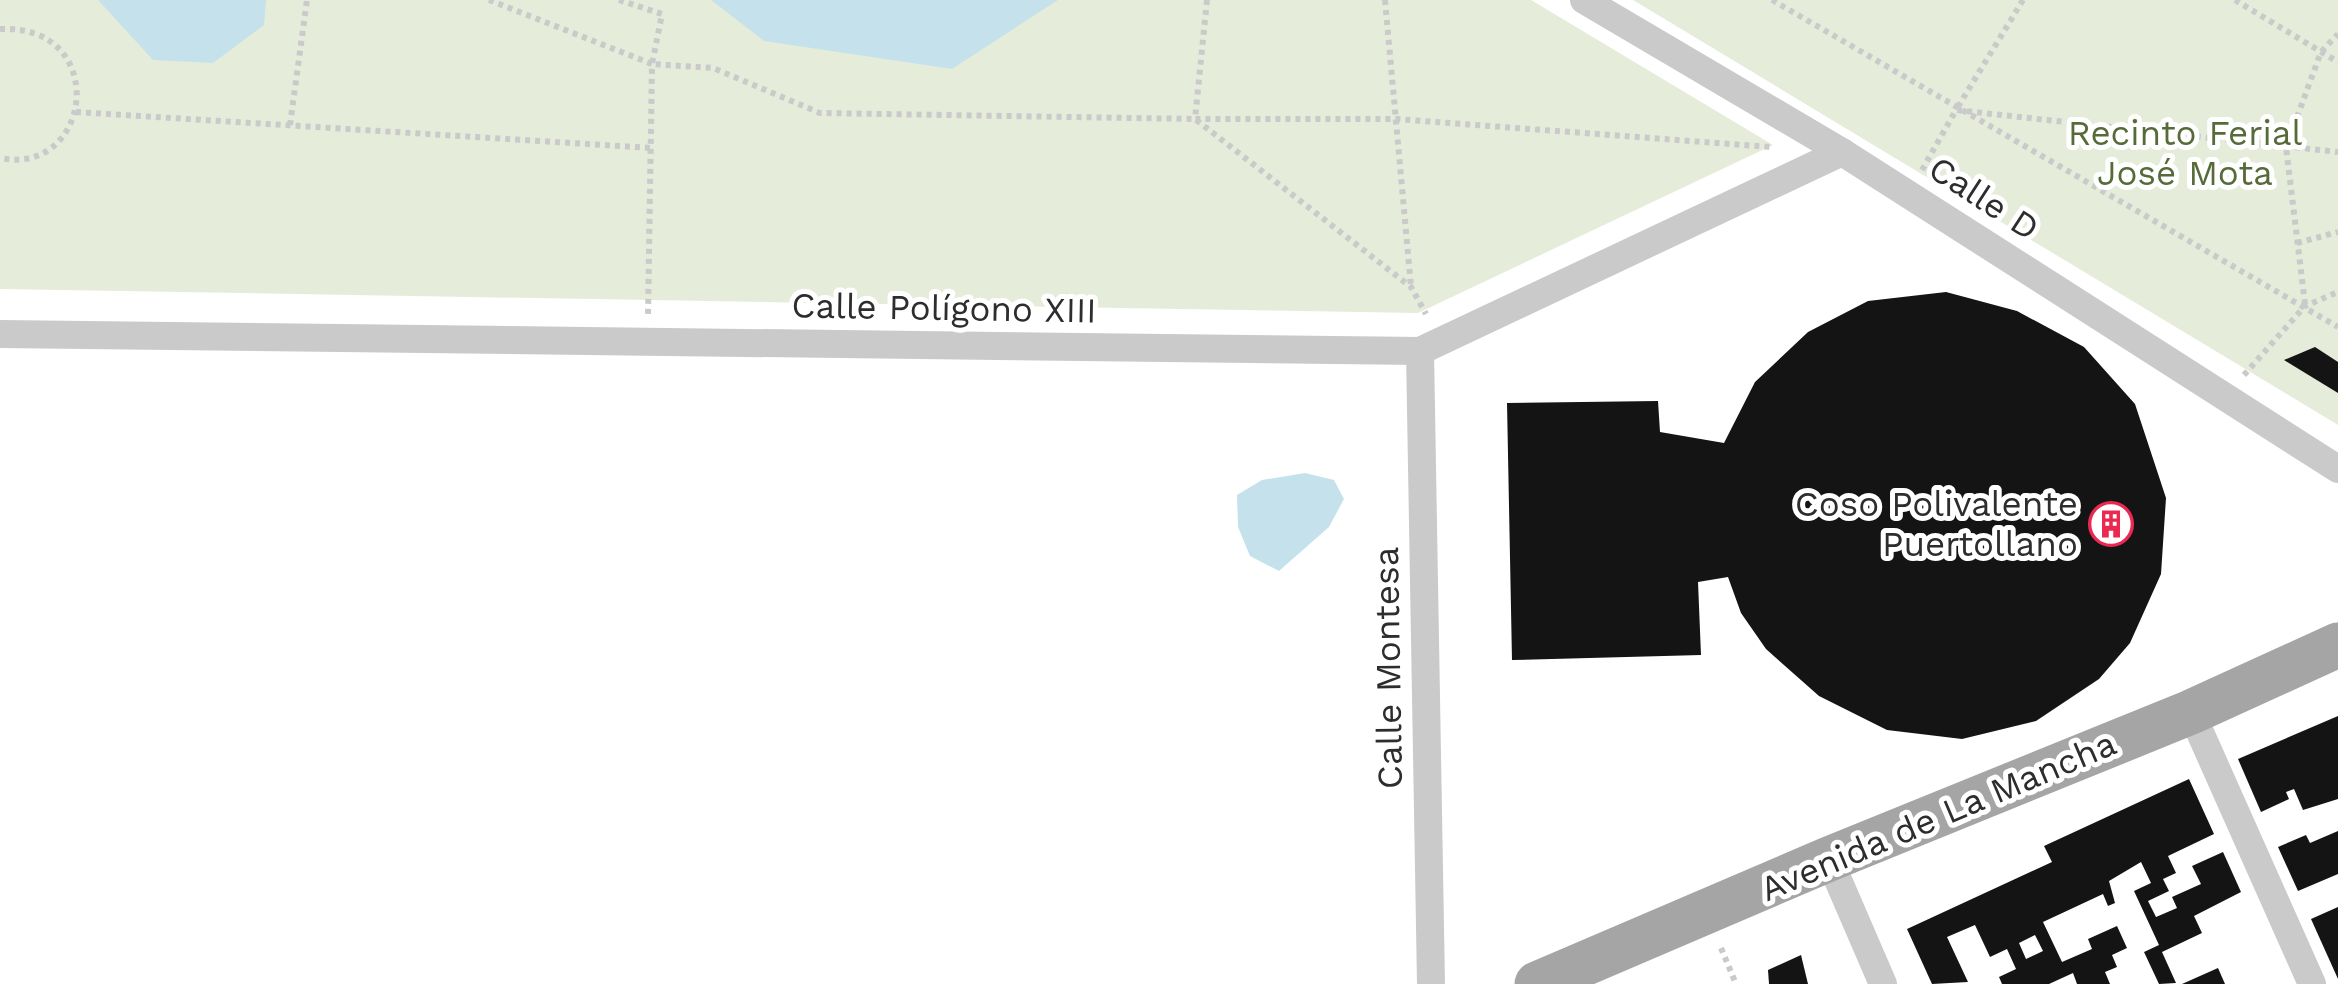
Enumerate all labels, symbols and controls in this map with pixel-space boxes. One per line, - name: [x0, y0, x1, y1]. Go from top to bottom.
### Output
- park label: Recinto Ferial José Mota: [2068, 112, 2303, 194]
- street label: Calle D: [1921, 147, 2047, 249]
- street label: Calle Polígono XIII: [791, 284, 1097, 332]
- place label: Coso Polivalente Puertollano: [1795, 483, 2078, 565]
- building icon: Coso Polivalente Puertollano: [2088, 501, 2134, 547]
- street label: Calle Montesa: [1365, 546, 1411, 790]
- street label: Avenida de La Mancha: [1754, 722, 2122, 910]

